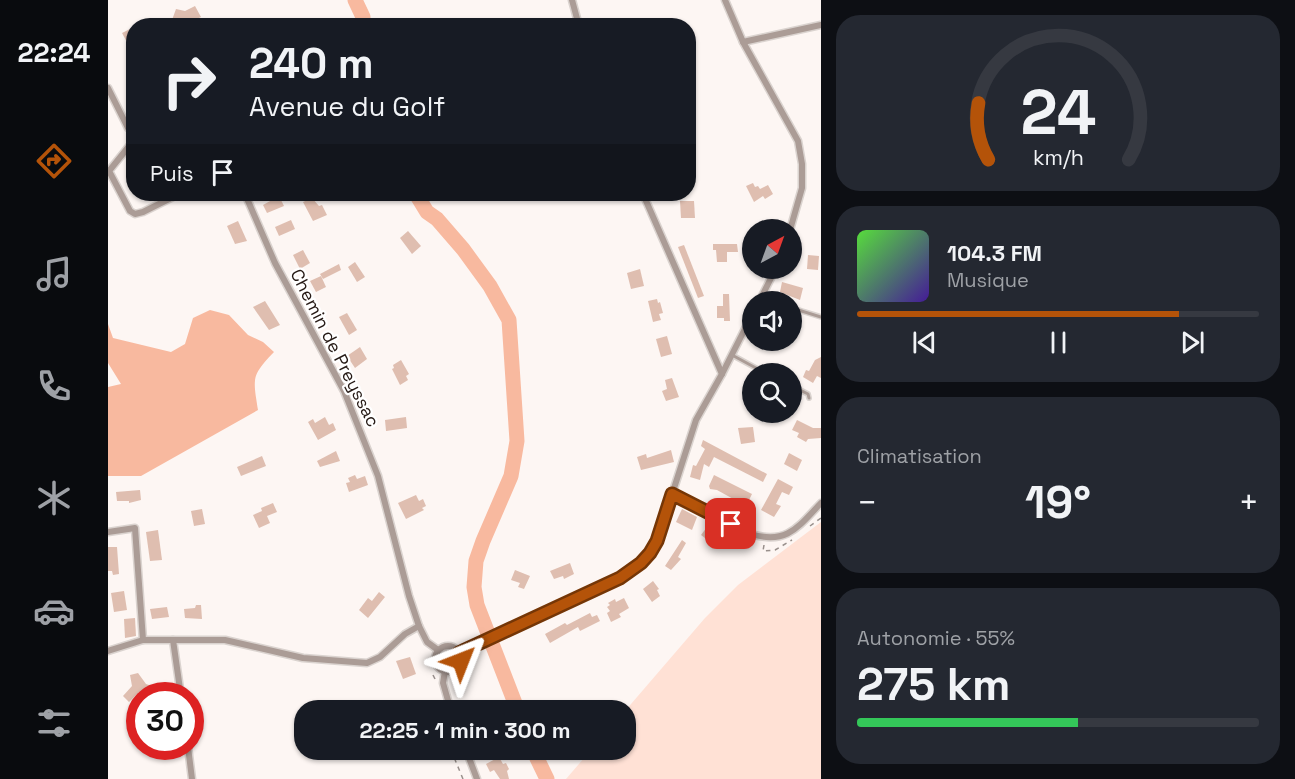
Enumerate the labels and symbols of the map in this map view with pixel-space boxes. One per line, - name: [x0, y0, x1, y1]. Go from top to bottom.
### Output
- north arrow: [742, 219, 802, 279]
- street label: Chemin de Preyssac: [286, 265, 385, 431]
- pin: [705, 498, 756, 549]
- position arrow: [429, 629, 493, 693]
- speed limit sign: 30: [126, 682, 204, 760]

